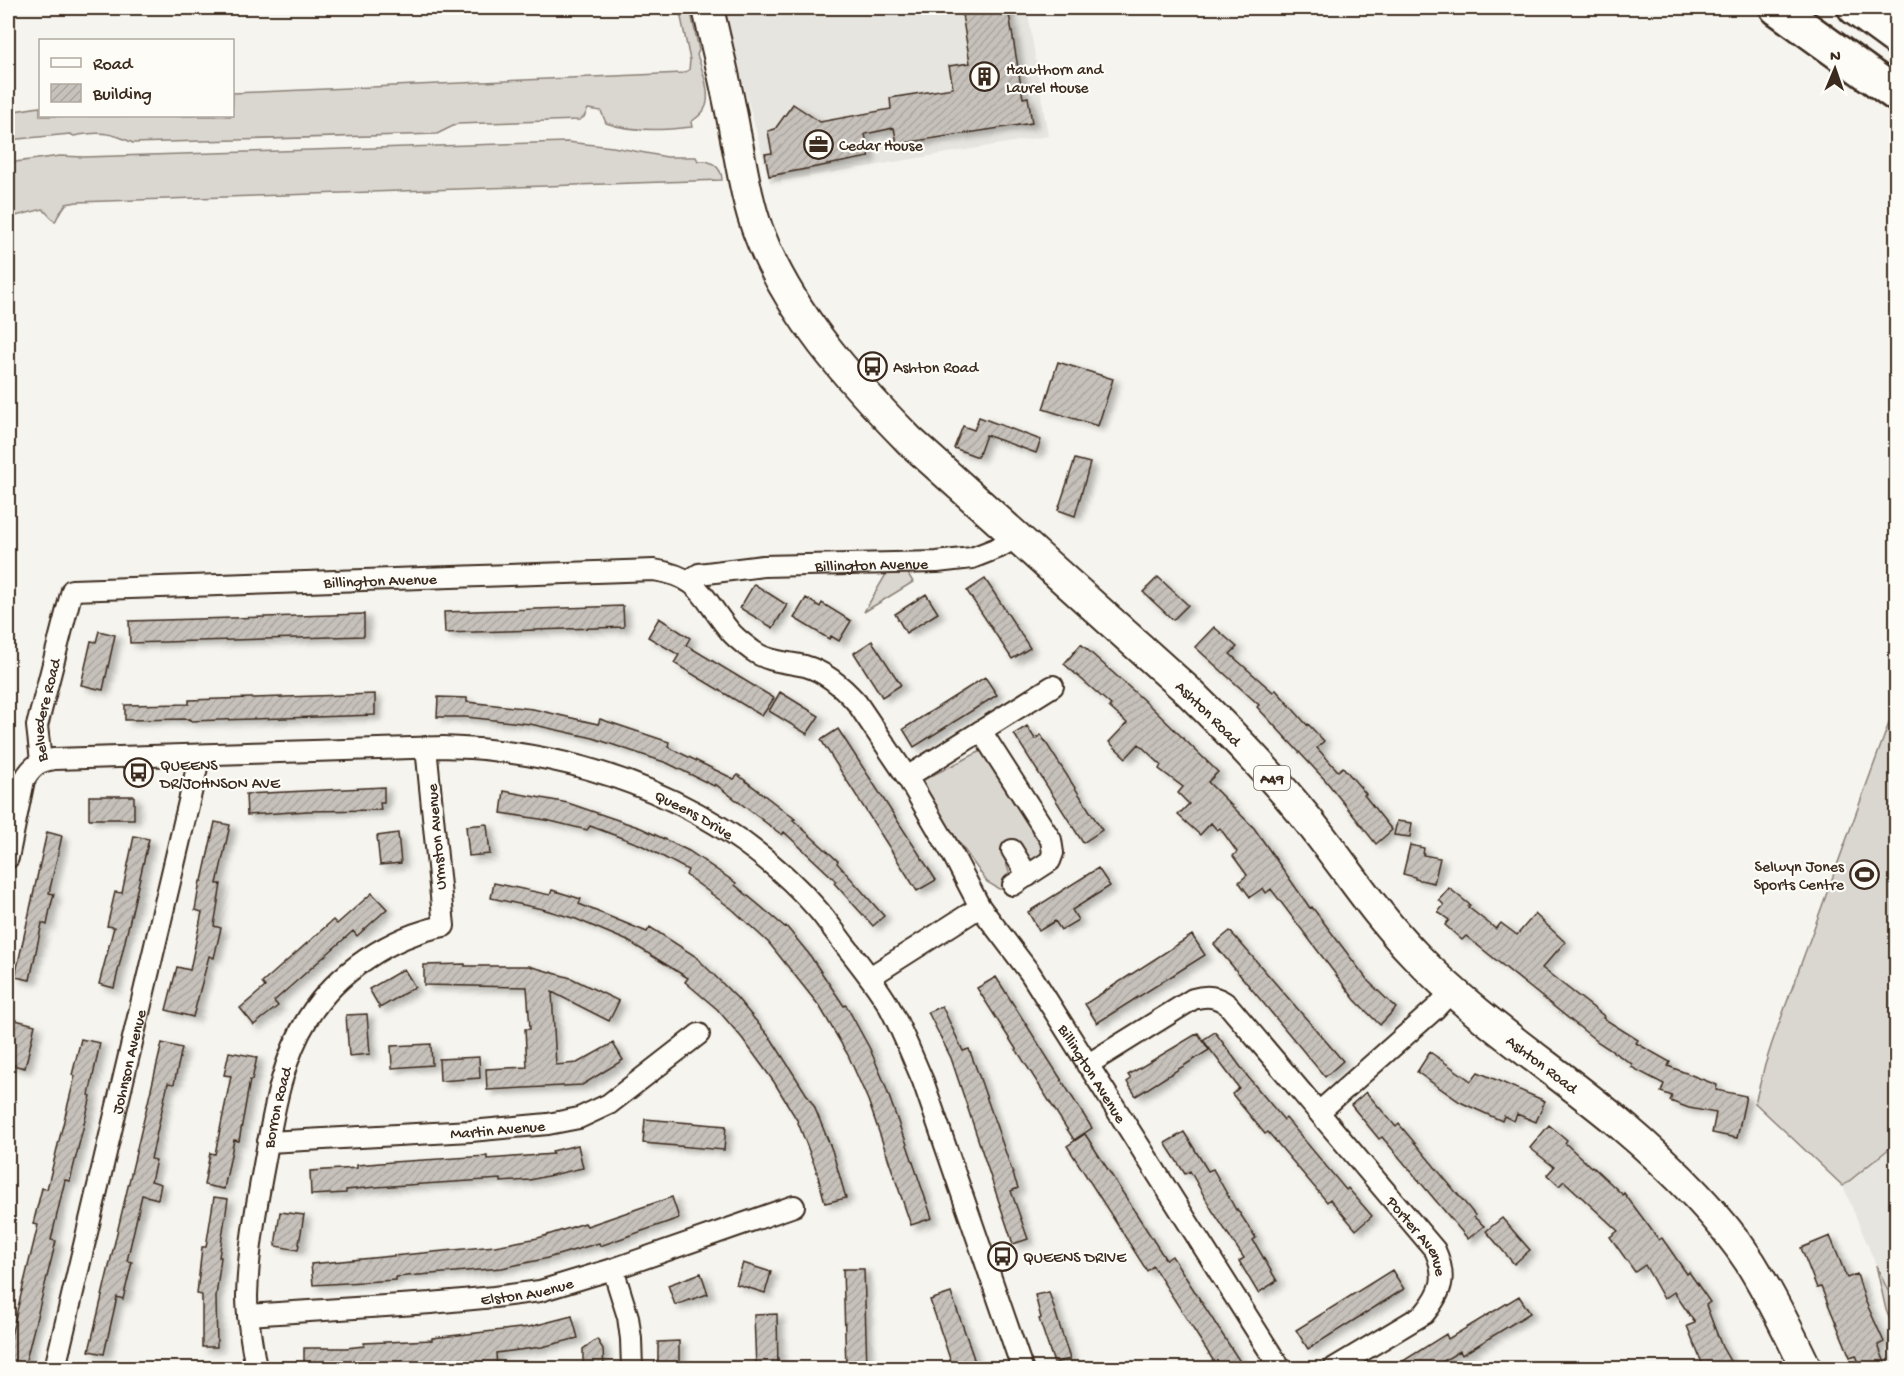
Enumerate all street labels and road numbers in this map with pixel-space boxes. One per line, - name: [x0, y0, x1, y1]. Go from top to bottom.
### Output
- street label: Billington Avenue: [814, 556, 929, 578]
- street label: Billington Avenue: [322, 571, 438, 594]
- street label: Belvedere Road: [31, 656, 67, 763]
- street label: Ashton Road: [1170, 678, 1245, 753]
- road number: A49: [1254, 766, 1290, 790]
- street label: Urmston Avenue: [424, 782, 453, 891]
- street label: Queens Drive: [651, 788, 736, 846]
- street label: Johnson Avenue: [109, 1007, 153, 1116]
- street label: Billington Avenue: [1051, 1021, 1129, 1128]
- street label: Ashton Road: [1501, 1033, 1582, 1100]
- street label: Borron Road: [261, 1064, 299, 1151]
- street label: Martin Avenue: [450, 1118, 547, 1145]
- street label: Porter Avenue: [1380, 1193, 1448, 1278]
- street label: Elston Avenue: [480, 1275, 577, 1311]

